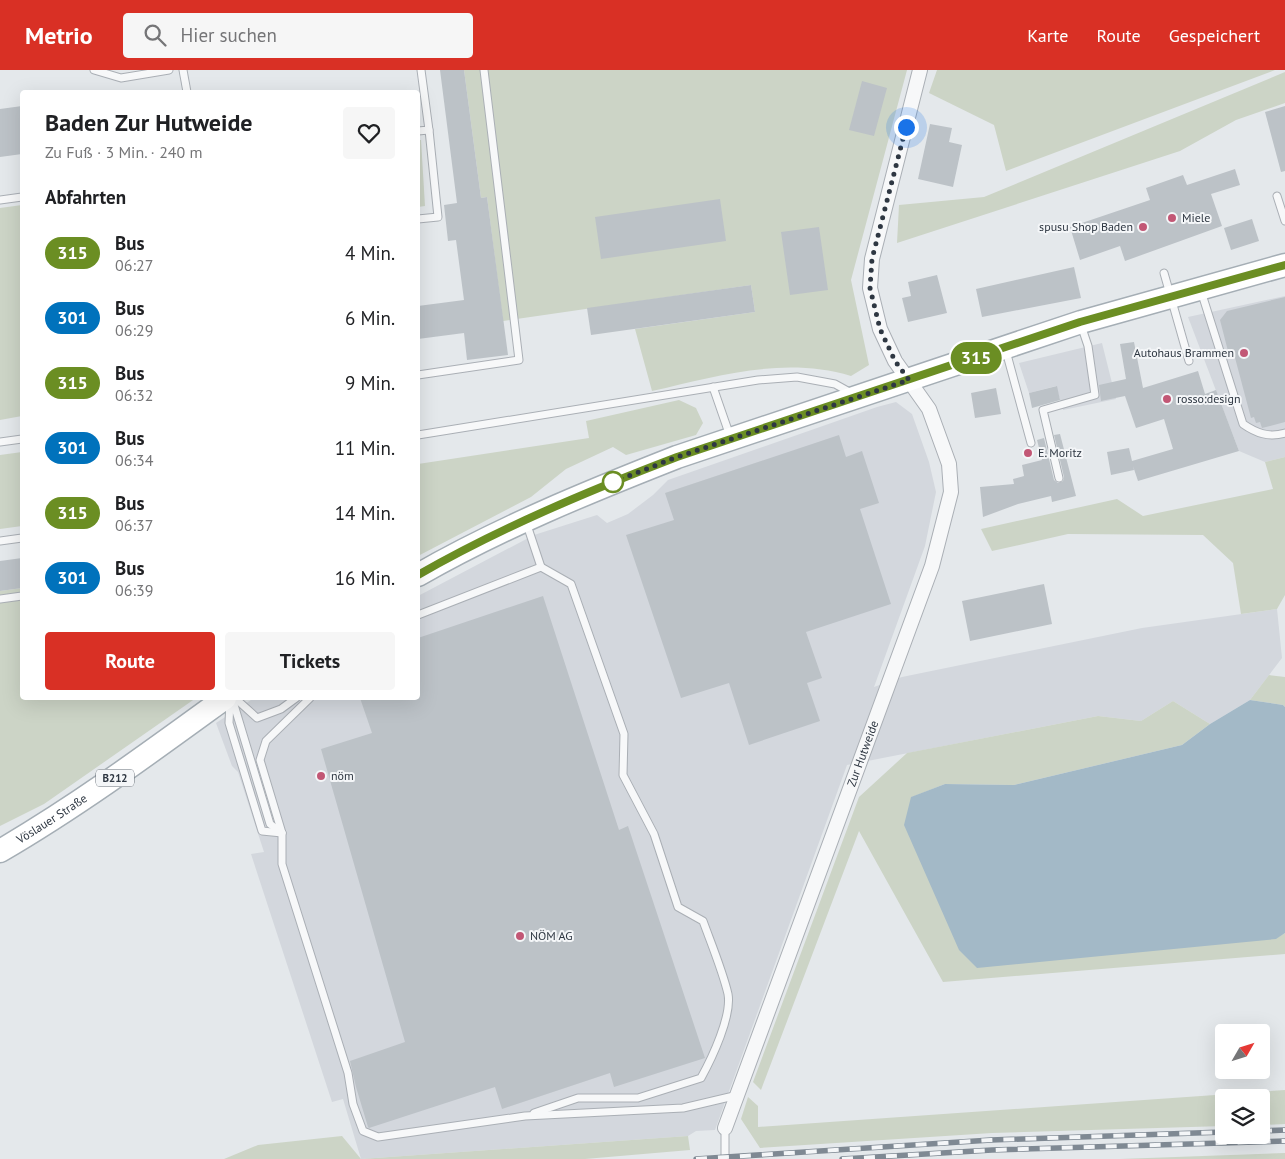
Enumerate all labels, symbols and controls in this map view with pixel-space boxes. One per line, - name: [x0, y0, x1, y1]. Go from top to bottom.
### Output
- search box: [123, 13, 473, 58]
- text: Metrio: [25, 20, 93, 51]
- icon: search: [141, 21, 169, 49]
- text: Hier suchen: [181, 23, 277, 47]
- text: Karte: [1027, 24, 1068, 47]
- text: Route: [1096, 24, 1141, 47]
- text: Gespeichert: [1169, 24, 1260, 47]
- text: Baden Zur Hutweide: [45, 107, 253, 138]
- button: heart: [343, 107, 395, 159]
- your location: [894, 115, 919, 140]
- text: Zu Fuß · 3 Min. · 240 m: [45, 142, 203, 162]
- text: Abfahrten: [45, 185, 126, 209]
- place label: Miele: [1182, 210, 1210, 225]
- marker: Miele: [1166, 212, 1178, 224]
- place label: spusu Shop Baden: [1039, 219, 1133, 234]
- marker: spusu Shop Baden: [1137, 221, 1149, 233]
- text: Bus: [115, 231, 144, 255]
- text: 315: [57, 241, 88, 264]
- text: 4 Min.: [345, 241, 395, 265]
- text: 06:27: [115, 255, 153, 275]
- text: Bus: [115, 296, 144, 320]
- text: 301: [57, 306, 88, 329]
- text: 6 Min.: [345, 306, 395, 330]
- text: 06:29: [115, 320, 153, 340]
- line badge: 315: [947, 342, 1005, 374]
- place label: Autohaus Brammen: [1134, 345, 1234, 360]
- text: 315: [961, 346, 991, 369]
- marker: Autohaus Brammen: [1238, 347, 1250, 359]
- text: Bus: [115, 361, 144, 385]
- text: 315: [57, 371, 88, 394]
- text: 9 Min.: [345, 371, 395, 395]
- text: 06:32: [115, 385, 153, 405]
- place label: rosso:design: [1177, 391, 1241, 406]
- marker: rosso:design: [1161, 393, 1173, 405]
- text: Bus: [115, 426, 144, 450]
- text: 301: [57, 436, 88, 459]
- text: 11 Min.: [335, 436, 395, 460]
- place label: E. Moritz: [1038, 445, 1082, 460]
- marker: E. Moritz: [1022, 447, 1034, 459]
- text: 06:34: [115, 450, 153, 470]
- unlabelled marker: [602, 471, 624, 493]
- text: Bus: [115, 491, 144, 515]
- text: 315: [57, 501, 88, 524]
- text: 14 Min.: [335, 501, 395, 525]
- text: 06:37: [115, 515, 153, 535]
- text: Bus: [115, 556, 144, 580]
- text: 301: [57, 566, 88, 589]
- text: 16 Min.: [335, 566, 395, 590]
- text: 06:39: [115, 580, 153, 600]
- button: Route: [45, 632, 215, 690]
- button: Tickets: [225, 632, 395, 690]
- street label: Zur Hutweide: [843, 718, 881, 789]
- place label: nöm: [331, 768, 354, 783]
- road number: B212: [96, 770, 134, 786]
- marker: nöm: [315, 770, 327, 782]
- street label: Vöslauer Straße: [13, 790, 90, 847]
- place label: NÖM AG: [530, 928, 573, 943]
- marker: NÖM AG: [514, 930, 526, 942]
- north arrow: [1215, 1024, 1270, 1079]
- map controls: [1215, 1024, 1270, 1144]
- button: layers: [1215, 1089, 1270, 1144]

